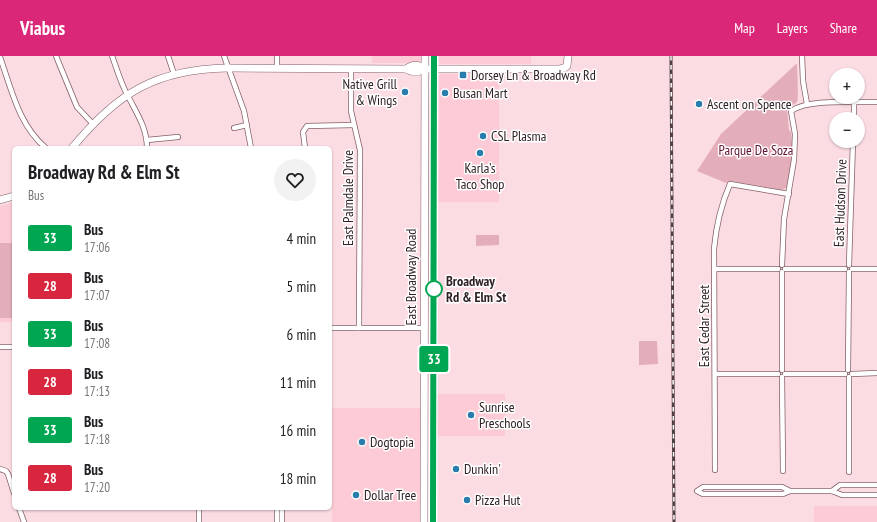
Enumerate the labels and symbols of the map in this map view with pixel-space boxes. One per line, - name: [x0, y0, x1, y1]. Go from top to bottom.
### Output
- place label: Dorsey Ln & Broadway Rd: [471, 66, 596, 84]
- marker: Dorsey Ln & Broadway Rd: [458, 70, 468, 80]
- place label: Native Grill & Wings: [343, 75, 398, 109]
- place label: Busan Mart: [453, 84, 508, 102]
- marker: Native Grill & Wings: [400, 87, 410, 97]
- marker: Busan Mart: [440, 88, 450, 98]
- place label: Ascent on Spence: [707, 95, 792, 113]
- marker: Ascent on Spence: [694, 99, 704, 109]
- place label: CSL Plasma: [491, 127, 546, 145]
- marker: CSL Plasma: [478, 131, 488, 141]
- park label: Parque De Soza: [719, 141, 793, 159]
- marker: Karla’s Taco Shop: [475, 148, 485, 158]
- street label: East Palmdale Drive: [339, 150, 357, 246]
- street label: East Hudson Drive: [829, 158, 851, 247]
- place label: Karla’s Taco Shop: [456, 159, 504, 193]
- street label: East Broadway Road: [402, 229, 420, 325]
- place label: Broadway Rd & Elm St: [446, 272, 506, 306]
- marker: Broadway Rd & Elm St: [425, 280, 443, 298]
- street label: East Cedar Street: [695, 285, 713, 367]
- line badge: 33: [416, 346, 452, 372]
- place label: Sunrise Preschools: [479, 398, 531, 432]
- marker: Sunrise Preschools: [466, 410, 476, 420]
- place label: Dogtopia: [370, 433, 414, 451]
- marker: Dogtopia: [357, 437, 367, 447]
- place label: Dunkin': [464, 460, 501, 478]
- marker: Dunkin': [451, 464, 461, 474]
- place label: Dollar Tree: [364, 486, 417, 504]
- marker: Dollar Tree: [351, 490, 361, 500]
- place label: Pizza Hut: [475, 491, 521, 509]
- marker: Pizza Hut: [462, 495, 472, 505]

